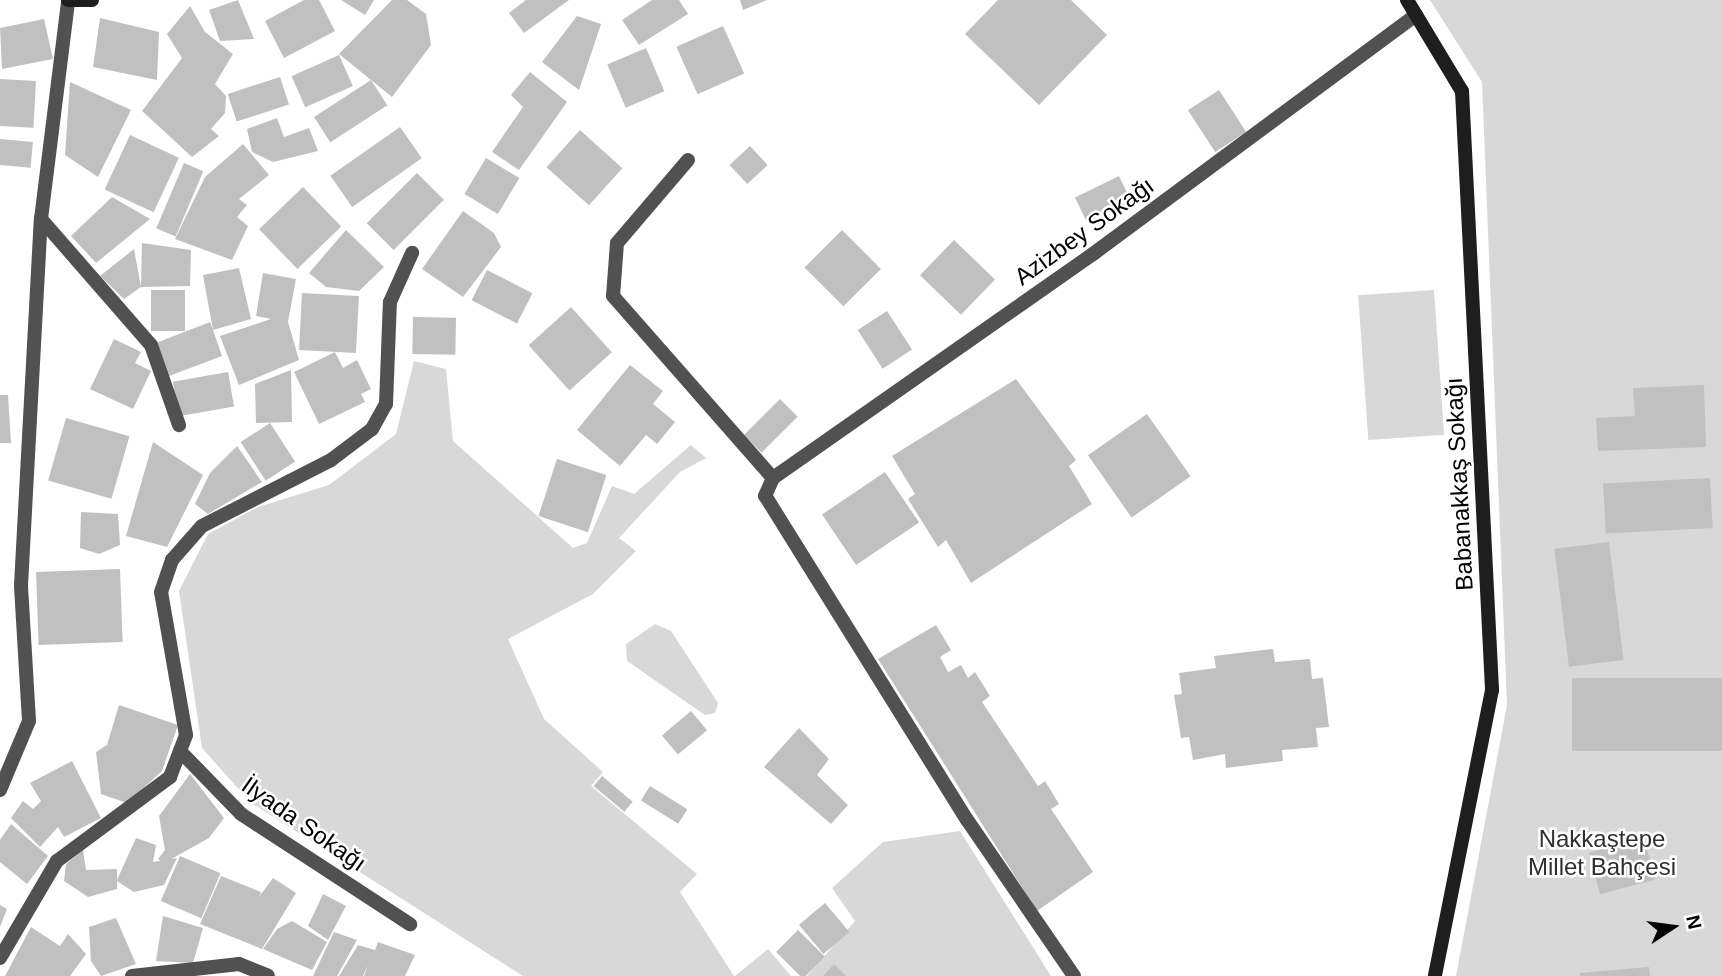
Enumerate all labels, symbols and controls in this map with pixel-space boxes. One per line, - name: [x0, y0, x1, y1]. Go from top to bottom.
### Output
- street label: Azizbey Sokağı: [1009, 171, 1159, 291]
- street label: Babanakkaş Sokağı: [1439, 377, 1479, 591]
- street label: İlyada Sokağı: [236, 770, 372, 878]
- park label: Nakkaştepe Millet Bahçesi: [1528, 825, 1676, 881]
- north arrow: [1638, 892, 1708, 962]
- text: N: [1682, 913, 1706, 931]

